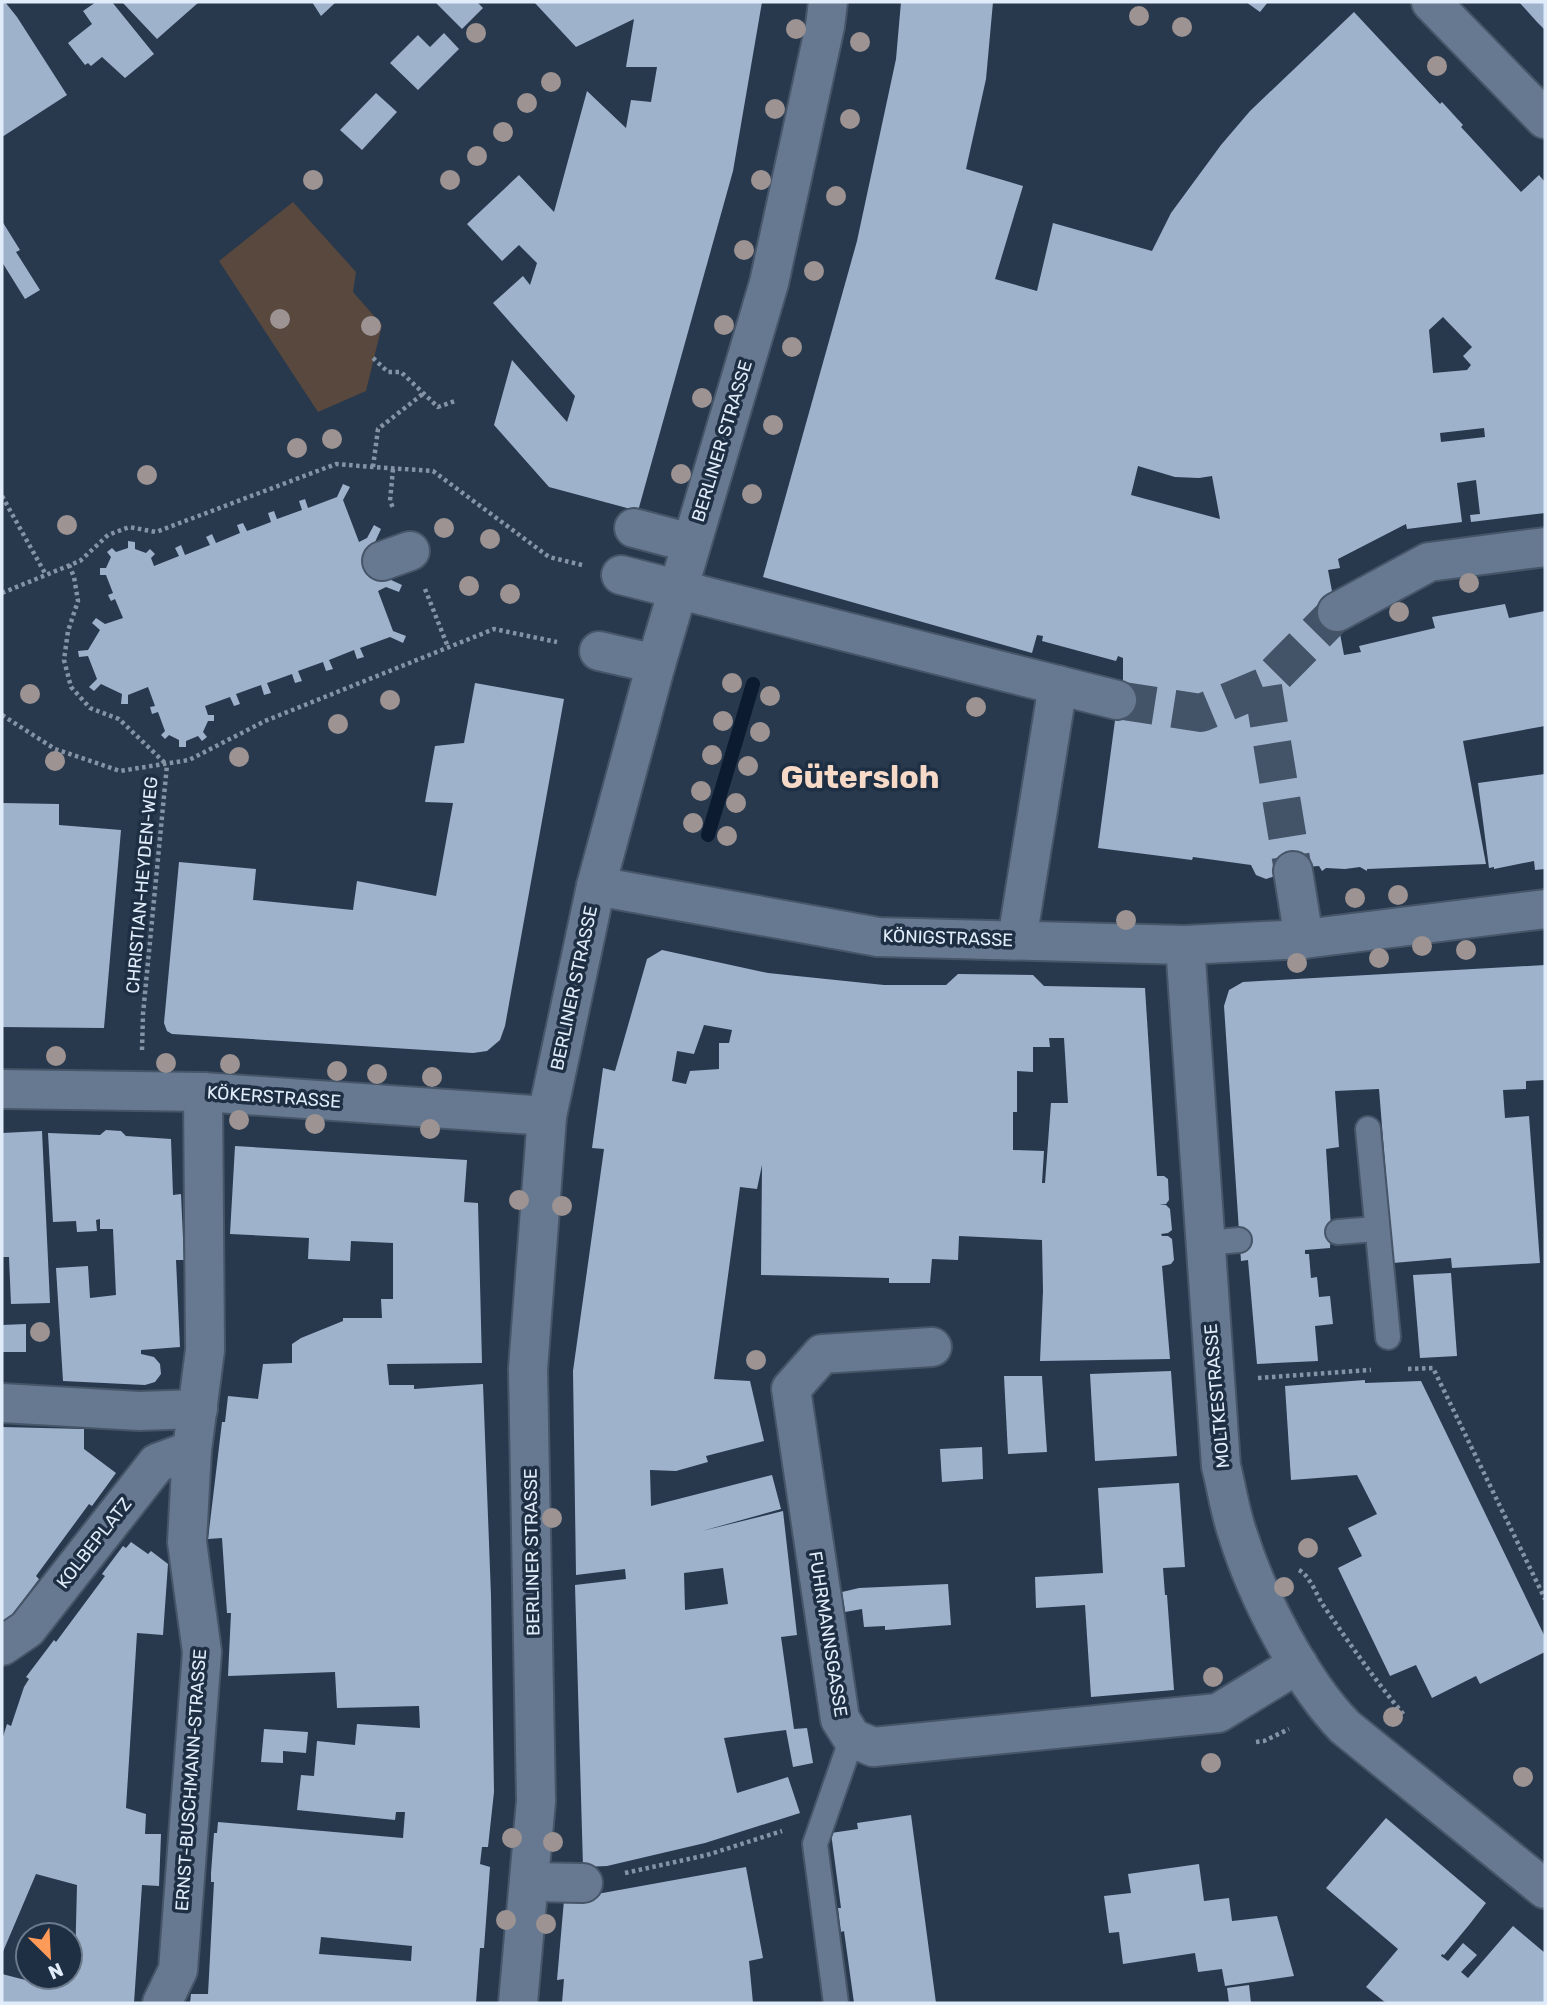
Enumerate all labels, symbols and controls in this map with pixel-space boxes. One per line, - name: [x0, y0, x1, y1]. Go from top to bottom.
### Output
- street label: BERLINER STRASSE: [687, 358, 757, 524]
- district label: Gütersloh: [780, 758, 940, 796]
- street label: CHRISTIAN-HEYDEN-WEG: [122, 776, 162, 994]
- street label: BERLINER STRASSE: [546, 904, 602, 1072]
- street label: KÖNIGSTRASSE: [882, 925, 1014, 951]
- street label: KÖKERSTRASSE: [206, 1081, 342, 1113]
- street label: MOLTKESTRASSE: [1200, 1323, 1234, 1469]
- street label: BERLINER STRASSE: [520, 1468, 544, 1636]
- street label: KOLBEPLATZ: [52, 1493, 136, 1593]
- street label: FUHRMANNSGASSE: [804, 1550, 852, 1718]
- street label: ERNST-BUSCHMANN-STRASSE: [171, 1648, 211, 1912]
- north arrow: [14, 1921, 84, 1991]
- text: N: [45, 1958, 67, 1984]

